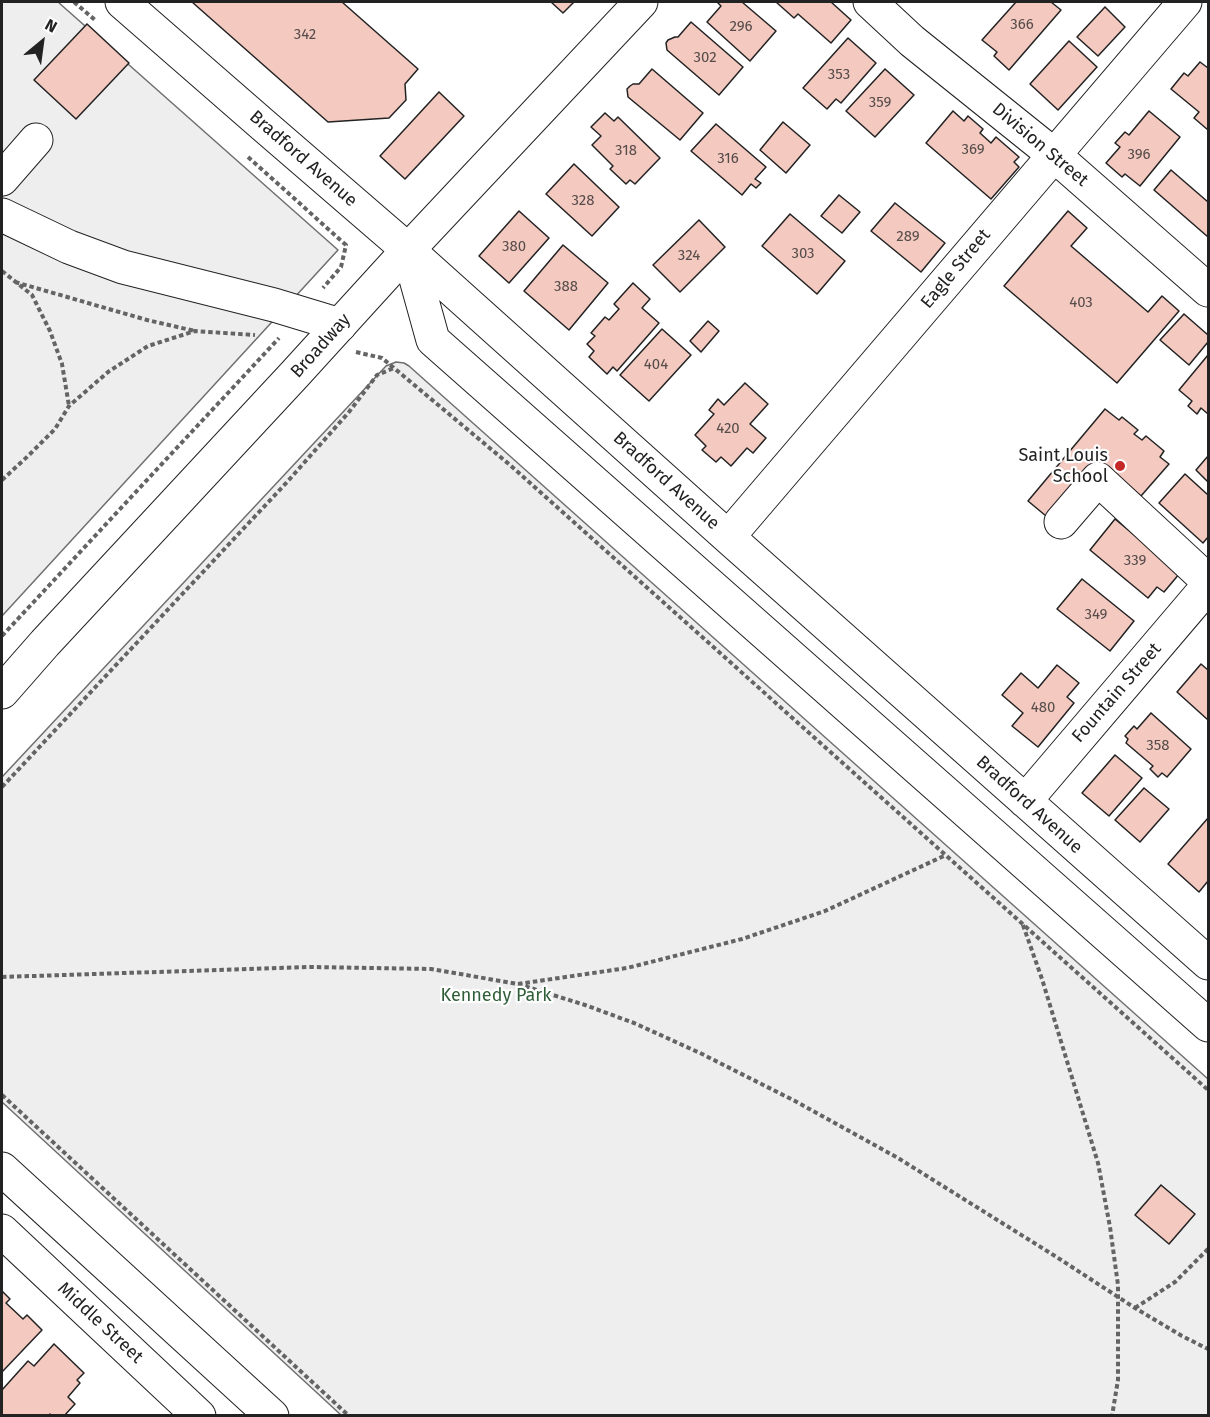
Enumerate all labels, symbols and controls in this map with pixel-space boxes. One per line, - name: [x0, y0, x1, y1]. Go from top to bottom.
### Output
- north arrow: [12, 12, 72, 72]
- text: N: [42, 15, 60, 37]
- house number: 366: [1010, 16, 1034, 34]
- house number: 296: [729, 18, 753, 36]
- house number: 342: [294, 26, 316, 44]
- house number: 302: [693, 49, 717, 67]
- house number: 353: [828, 66, 850, 84]
- house number: 359: [869, 94, 891, 112]
- street label: Division Street: [988, 99, 1092, 191]
- street label: Bradford Avenue: [245, 106, 361, 212]
- house number: 369: [961, 141, 985, 159]
- house number: 318: [615, 142, 637, 160]
- house number: 396: [1127, 146, 1151, 164]
- house number: 316: [717, 150, 739, 168]
- house number: 328: [571, 192, 595, 210]
- street label: Eagle Street: [917, 225, 995, 313]
- house number: 289: [896, 228, 920, 246]
- house number: 380: [502, 238, 526, 256]
- house number: 303: [791, 245, 815, 263]
- house number: 324: [678, 247, 700, 265]
- house number: 388: [554, 278, 578, 296]
- house number: 403: [1069, 294, 1093, 312]
- street label: Broadway: [286, 309, 356, 383]
- house number: 404: [644, 356, 668, 374]
- house number: 420: [716, 420, 740, 438]
- street label: Bradford Avenue: [608, 428, 724, 534]
- place label: Saint Louis School: [1019, 445, 1108, 488]
- marker: Saint Louis School: [1113, 459, 1127, 473]
- house number: 339: [1124, 552, 1146, 570]
- house number: 349: [1085, 606, 1107, 624]
- street label: Fountain Street: [1068, 639, 1166, 747]
- house number: 480: [1031, 699, 1055, 717]
- house number: 358: [1146, 737, 1170, 755]
- street label: Bradford Avenue: [971, 752, 1087, 858]
- park label: Kennedy Park: [441, 985, 551, 1007]
- street label: Middle Street: [53, 1278, 147, 1368]

